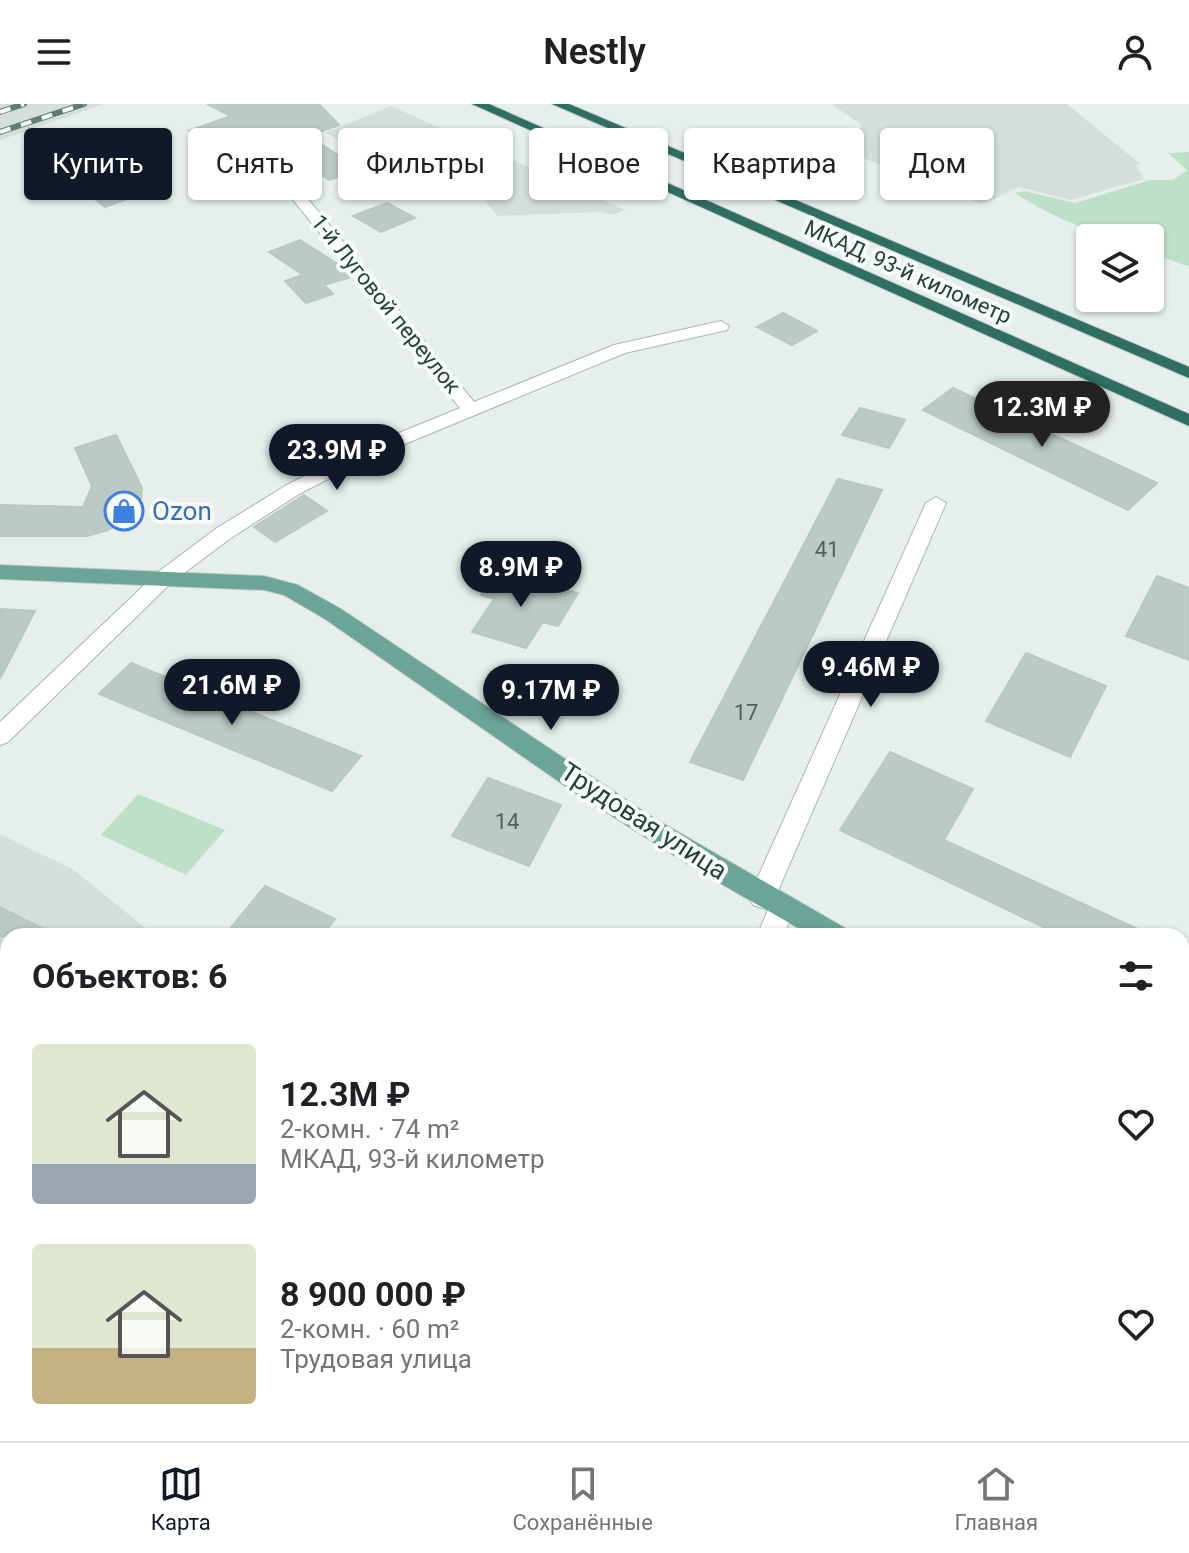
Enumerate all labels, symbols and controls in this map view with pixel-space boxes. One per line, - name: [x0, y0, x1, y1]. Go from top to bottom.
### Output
- icon: menu: [32, 30, 76, 74]
- icon: person: [1113, 30, 1157, 74]
- text: Nestly: [543, 31, 646, 73]
- chip: Купить: [24, 128, 172, 200]
- chip: Снять: [188, 128, 322, 200]
- chip: Фильтры: [338, 128, 513, 200]
- chip: Новое: [529, 128, 668, 200]
- chip: Квартира: [684, 128, 864, 200]
- chip: Дом: [880, 128, 994, 200]
- street label: 1-й Луговой переулок: [306, 210, 466, 399]
- street label: МКАД, 93-й километр: [801, 215, 1015, 329]
- map controls: [1076, 224, 1164, 312]
- button: layers: [1076, 224, 1164, 312]
- pin: 12.3M ₽: [968, 381, 1116, 449]
- text: 12.3M ₽: [992, 392, 1092, 422]
- pin: 23.9M ₽: [263, 424, 411, 492]
- text: 23.9M ₽: [287, 435, 387, 465]
- shop icon: Ozon: [103, 490, 145, 532]
- place label: Ozon: [152, 496, 212, 526]
- house number: 41: [815, 537, 839, 562]
- pin: 8.9M ₽: [456, 541, 586, 609]
- text: 8.9M ₽: [479, 552, 563, 582]
- pin: 9.46M ₽: [797, 641, 945, 709]
- text: 9.46M ₽: [821, 652, 921, 682]
- pin: 21.6M ₽: [158, 659, 306, 727]
- pin: 9.17M ₽: [477, 664, 625, 732]
- text: 21.6M ₽: [182, 670, 282, 700]
- text: 9.17M ₽: [501, 675, 601, 705]
- house number: 17: [734, 700, 758, 725]
- street label: Трудовая улица: [555, 756, 733, 886]
- house number: 14: [495, 809, 519, 834]
- icon: filters: [1114, 954, 1158, 998]
- text: Объектов: 6: [32, 956, 227, 996]
- text: 12.3M ₽: [280, 1074, 411, 1114]
- icon: home: [96, 1076, 192, 1172]
- icon: heart: [1114, 1102, 1158, 1146]
- text: 2-комн. · 74 m²: [280, 1114, 459, 1144]
- text: МКАД, 93-й километр: [280, 1144, 545, 1174]
- text: 8 900 000 ₽: [280, 1274, 466, 1314]
- icon: home: [96, 1276, 192, 1372]
- icon: heart: [1114, 1302, 1158, 1346]
- text: 2-комн. · 60 m²: [280, 1314, 459, 1344]
- text: Трудовая улица: [280, 1344, 472, 1374]
- tab: Карта: [151, 1462, 211, 1535]
- tab: Сохранённые: [512, 1462, 653, 1535]
- tab: Главная: [955, 1462, 1038, 1535]

